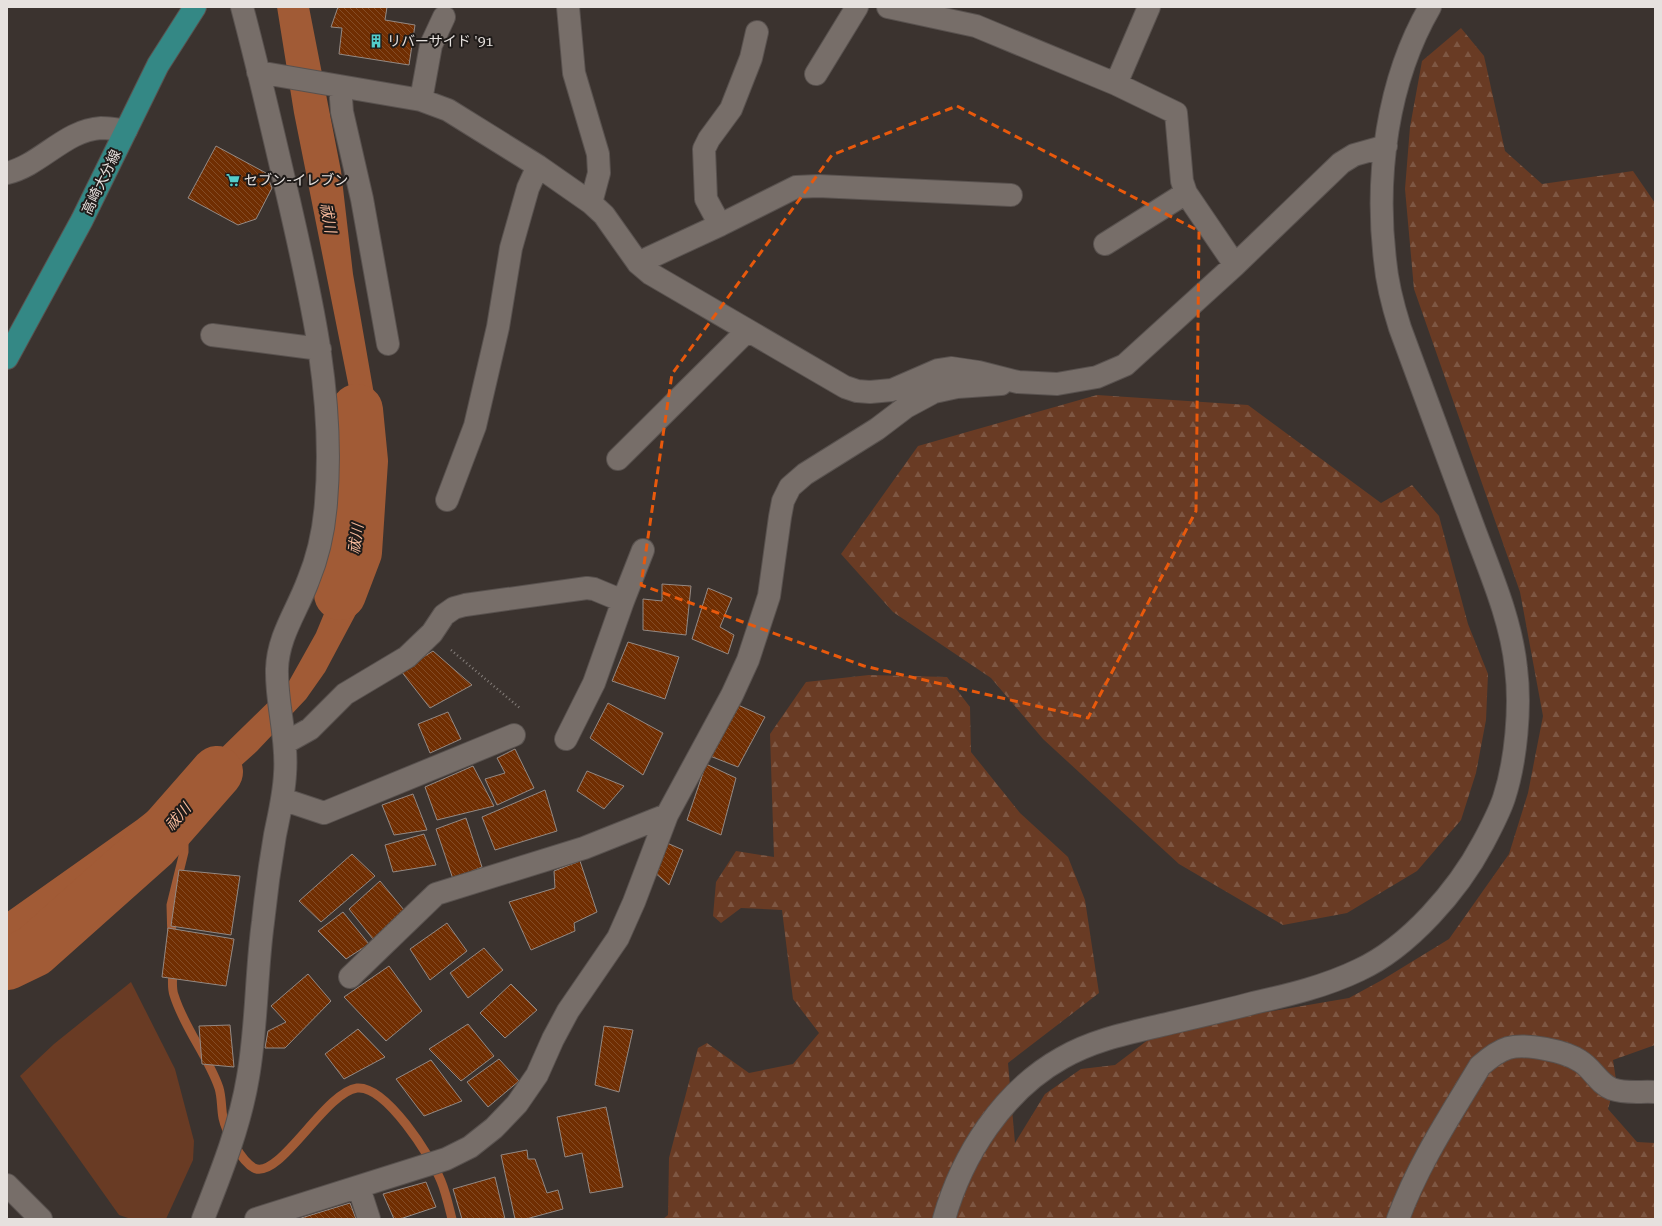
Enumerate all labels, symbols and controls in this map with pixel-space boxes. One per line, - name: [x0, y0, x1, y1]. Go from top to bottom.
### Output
- building icon: リバーサイド '91: [368, 33, 384, 49]
- place label: リバーサイド '91: [387, 33, 494, 49]
- street label: 高崎大分線: [78, 147, 124, 217]
- supermarket icon: セブン-イレブン: [225, 172, 241, 188]
- place label: セブン-イレブン: [244, 172, 348, 188]
- water label: 祓川: [316, 202, 340, 236]
- water label: 祓川: [345, 521, 367, 555]
- water label: 祓川: [161, 798, 196, 834]

